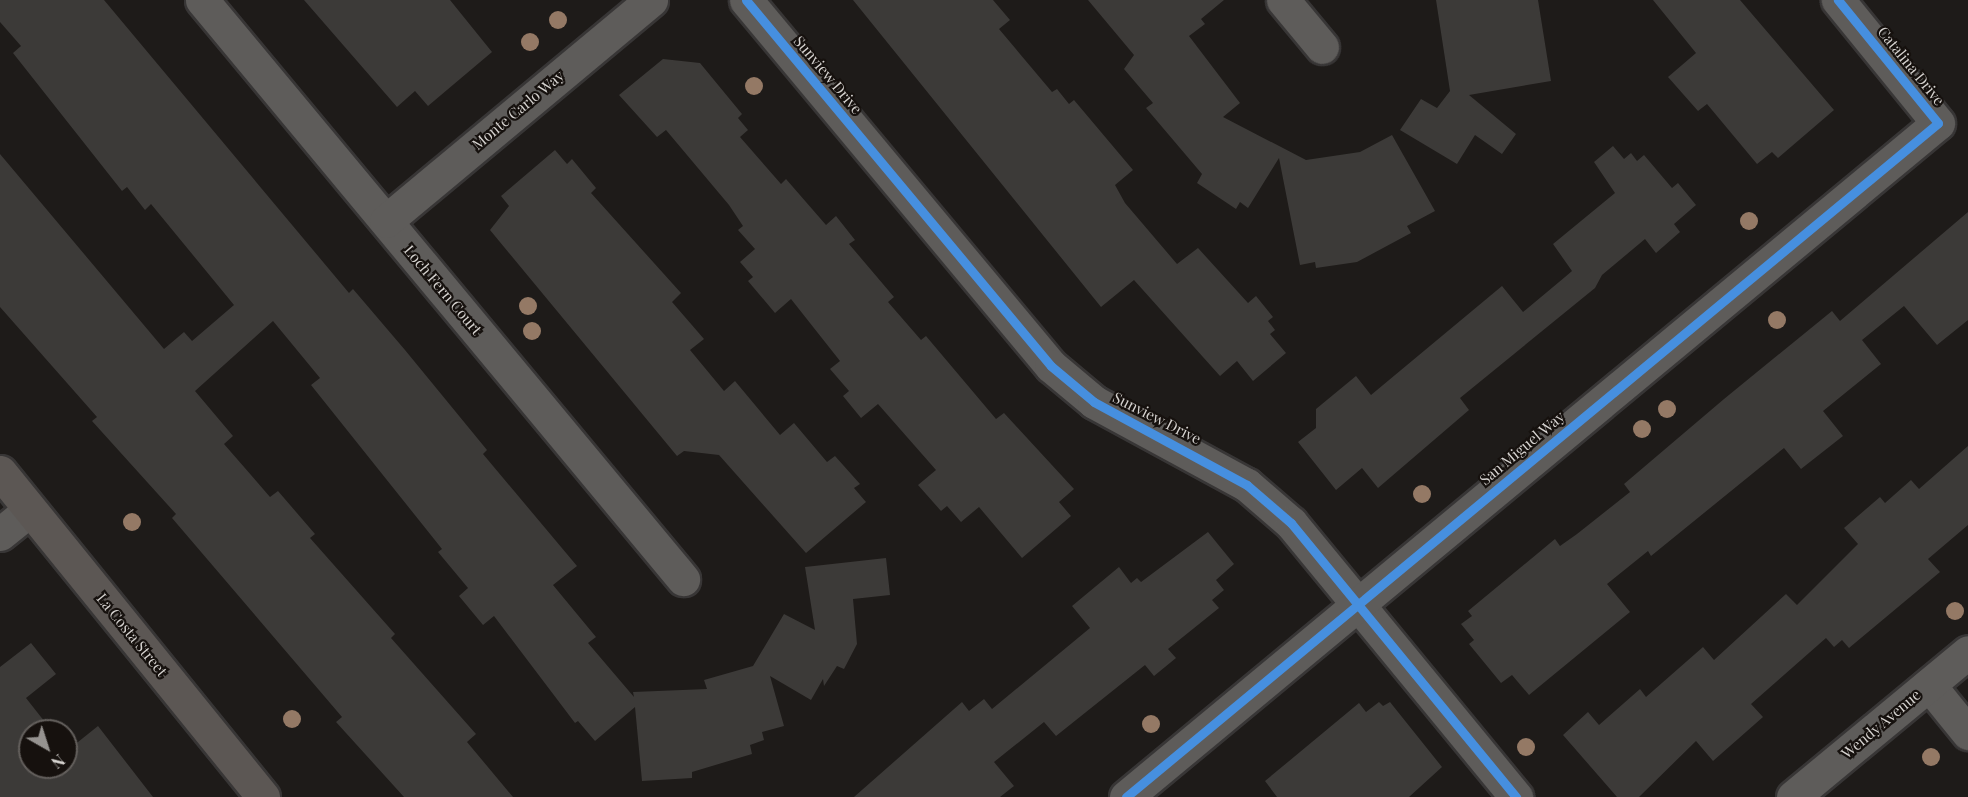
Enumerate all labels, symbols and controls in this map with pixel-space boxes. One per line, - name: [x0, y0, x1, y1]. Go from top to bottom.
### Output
- street label: Catalina Drive: [1874, 23, 1948, 109]
- street label: Sunview Drive: [790, 32, 866, 118]
- street label: Monte Carlo Way: [468, 66, 568, 154]
- street label: Loch Fern Court: [400, 242, 486, 338]
- street label: Sunview Drive: [1110, 388, 1204, 448]
- street label: San Miguel Way: [1476, 407, 1568, 489]
- street label: La Costa Street: [93, 590, 171, 680]
- street label: Wendy Avenue: [1837, 685, 1925, 763]
- north arrow: [18, 719, 78, 779]
- text: N: [47, 750, 69, 774]

